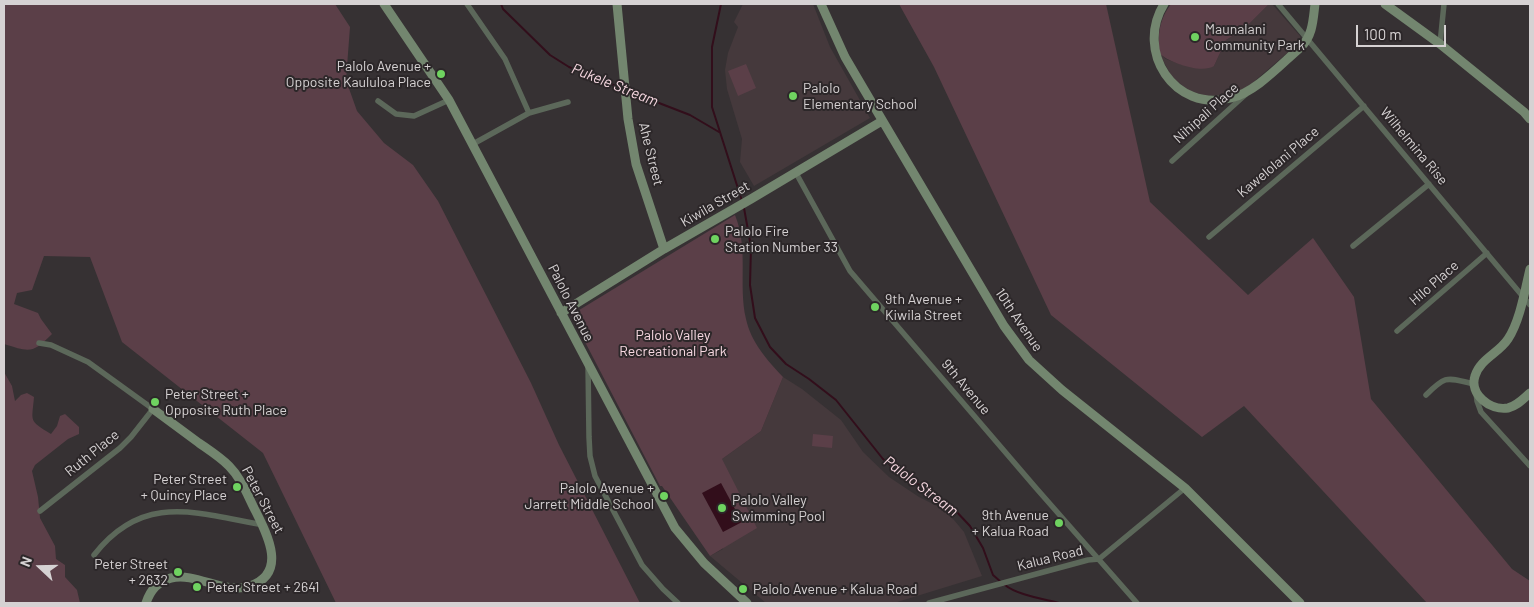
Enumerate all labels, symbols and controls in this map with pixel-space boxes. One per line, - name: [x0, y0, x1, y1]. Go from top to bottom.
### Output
- scale bar: [1359, 15, 1449, 47]
- place label: Maunalani Community Park: [1205, 21, 1305, 54]
- text: 100 m: [1364, 25, 1402, 43]
- marker: Maunalani Community Park: [1189, 31, 1201, 43]
- place label: Palolo Avenue + Opposite Kaululoa Place: [286, 58, 431, 90]
- water label: Pukele Stream: [569, 59, 661, 111]
- marker: Palolo Avenue + Opposite Kaululoa Place: [435, 68, 447, 80]
- street label: Nihipali Place: [1170, 79, 1242, 147]
- place label: Palolo Elementary School: [803, 80, 917, 112]
- marker: Palolo Elementary School: [787, 90, 799, 102]
- street label: Wilhelmina Rise: [1377, 104, 1451, 188]
- street label: Ahe Street: [635, 121, 667, 187]
- street label: Kawelolani Place: [1234, 123, 1322, 201]
- street label: Kiwila Street: [677, 177, 753, 231]
- place label: Palolo Fire Station Number 33: [725, 223, 838, 256]
- marker: Palolo Fire Station Number 33: [709, 233, 721, 245]
- street label: Hilo Place: [1406, 257, 1462, 309]
- street label: Palolo Avenue: [544, 262, 598, 344]
- street label: 10th Avenue: [992, 285, 1046, 355]
- place label: 9th Avenue + Kiwila Street: [885, 291, 962, 324]
- marker: 9th Avenue + Kiwila Street: [869, 301, 881, 313]
- park label: Palolo Valley Recreational Park: [619, 327, 727, 360]
- street label: 9th Avenue: [938, 356, 994, 418]
- place label: Peter Street + Opposite Ruth Place: [165, 386, 287, 418]
- marker: Peter Street + Opposite Ruth Place: [149, 396, 161, 408]
- street label: Ruth Place: [62, 426, 122, 480]
- water label: Palolo Stream: [880, 452, 962, 520]
- street label: Peter Street: [238, 463, 288, 537]
- place label: Peter Street + Quincy Place: [141, 471, 227, 504]
- place label: Palolo Avenue + Jarrett Middle School: [525, 480, 654, 512]
- marker: Peter Street + Quincy Place: [231, 481, 243, 493]
- marker: Palolo Avenue + Jarrett Middle School: [658, 490, 670, 502]
- place label: Palolo Valley Swimming Pool: [732, 492, 825, 524]
- marker: Palolo Valley Swimming Pool: [716, 502, 728, 514]
- place label: 9th Avenue + Kalua Road: [972, 507, 1049, 540]
- marker: 9th Avenue + Kalua Road: [1053, 517, 1065, 529]
- north arrow: [15, 542, 65, 592]
- street label: Kalua Road: [1015, 542, 1085, 574]
- text: N: [16, 554, 35, 569]
- place label: Peter Street + 2632: [94, 556, 168, 588]
- marker: Peter Street + 2632: [172, 566, 184, 578]
- place label: Peter Street + 2641: [207, 579, 320, 595]
- marker: Peter Street + 2641: [191, 581, 203, 593]
- place label: Palolo Avenue + Kalua Road: [753, 581, 917, 597]
- marker: Palolo Avenue + Kalua Road: [737, 583, 749, 595]

